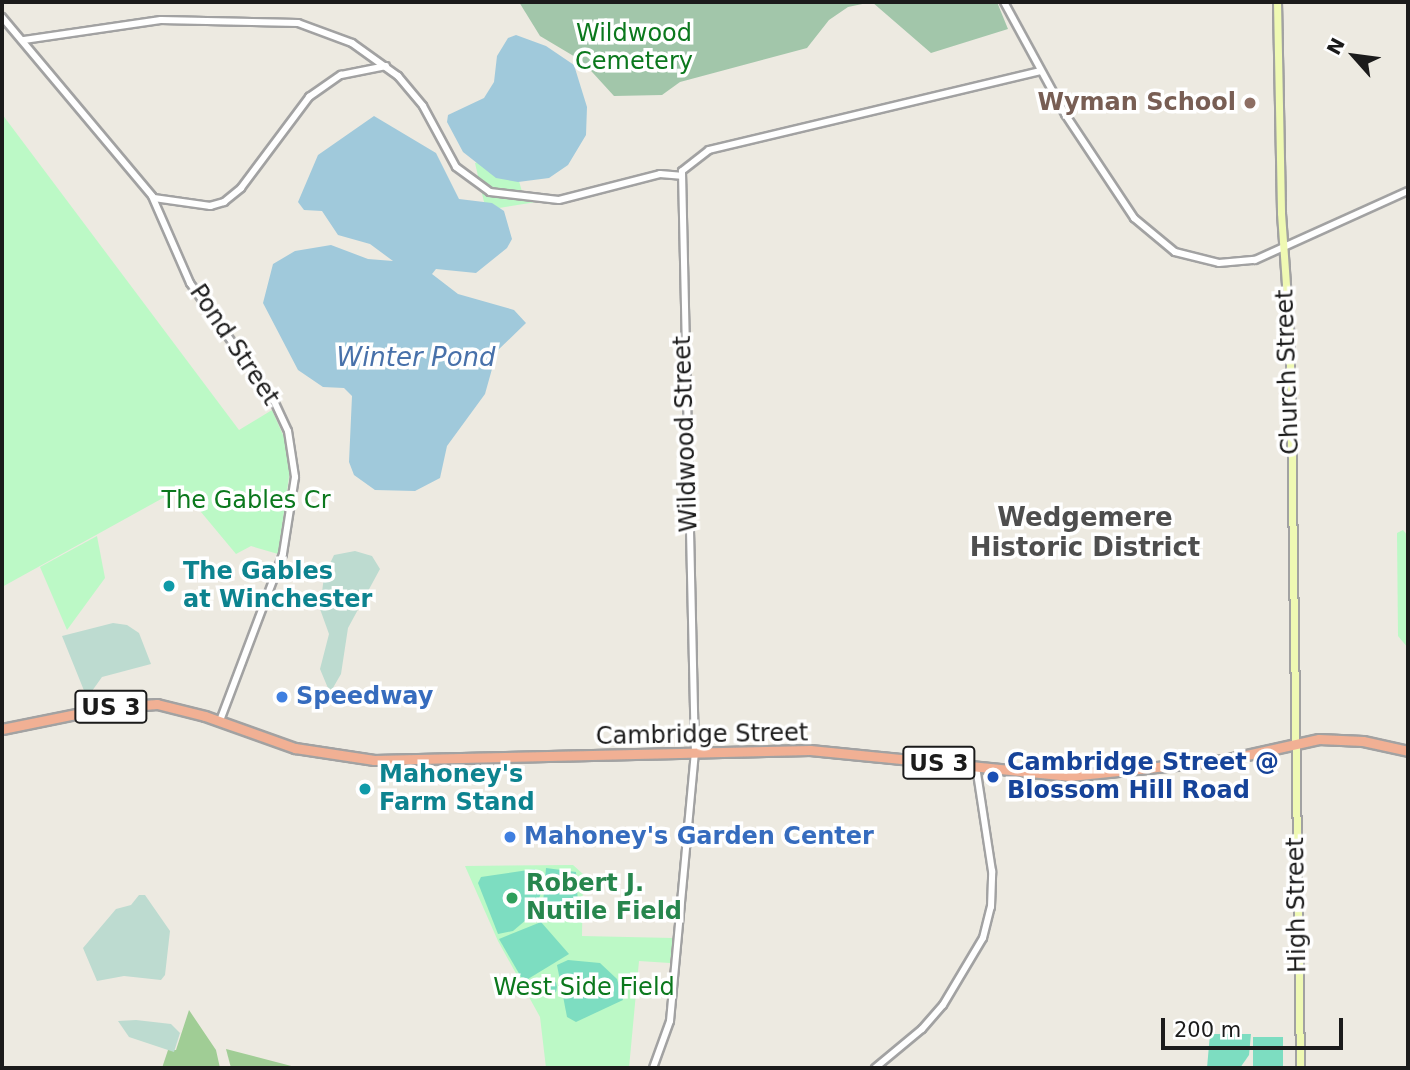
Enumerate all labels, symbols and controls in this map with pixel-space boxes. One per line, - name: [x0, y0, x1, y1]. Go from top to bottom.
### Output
- park label: Wildwood Cemetery: [575, 20, 693, 76]
- north arrow: [1319, 21, 1389, 91]
- text: N: [1322, 34, 1349, 58]
- place label: Wyman School: [1037, 89, 1236, 117]
- marker: Wyman School: [1242, 95, 1258, 111]
- street label: Pond Street: [183, 279, 285, 411]
- street label: Church Street: [1271, 289, 1305, 455]
- street label: Wildwood Street: [668, 335, 704, 533]
- water label: Winter Pond: [336, 342, 496, 374]
- park label: The Gables Cr: [162, 487, 330, 515]
- district label: Wedgemere Historic District: [970, 502, 1200, 564]
- place label: The Gables at Winchester: [183, 558, 372, 614]
- marker: The Gables at Winchester: [161, 578, 177, 594]
- place label: Speedway: [296, 683, 433, 711]
- road number: US 3: [74, 688, 148, 726]
- marker: Speedway: [274, 689, 290, 705]
- street label: Cambridge Street: [596, 719, 808, 751]
- road number: US 3: [902, 744, 976, 782]
- place label: Cambridge Street @ Blossom Hill Road: [1007, 749, 1279, 805]
- place label: Mahoney's Farm Stand: [379, 761, 535, 817]
- marker: Cambridge Street @ Blossom Hill Road: [985, 769, 1001, 785]
- marker: Mahoney's Farm Stand: [357, 781, 373, 797]
- place label: Mahoney's Garden Center: [524, 823, 874, 851]
- marker: Mahoney's Garden Center: [502, 829, 518, 845]
- street label: High Street: [1281, 837, 1313, 973]
- place label: Robert J. Nutile Field: [526, 870, 682, 926]
- marker: Robert J. Nutile Field: [504, 890, 520, 906]
- park label: West Side Field: [493, 974, 675, 1002]
- scale bar: [1165, 1004, 1347, 1048]
- text: 200 m: [1174, 1018, 1241, 1042]

